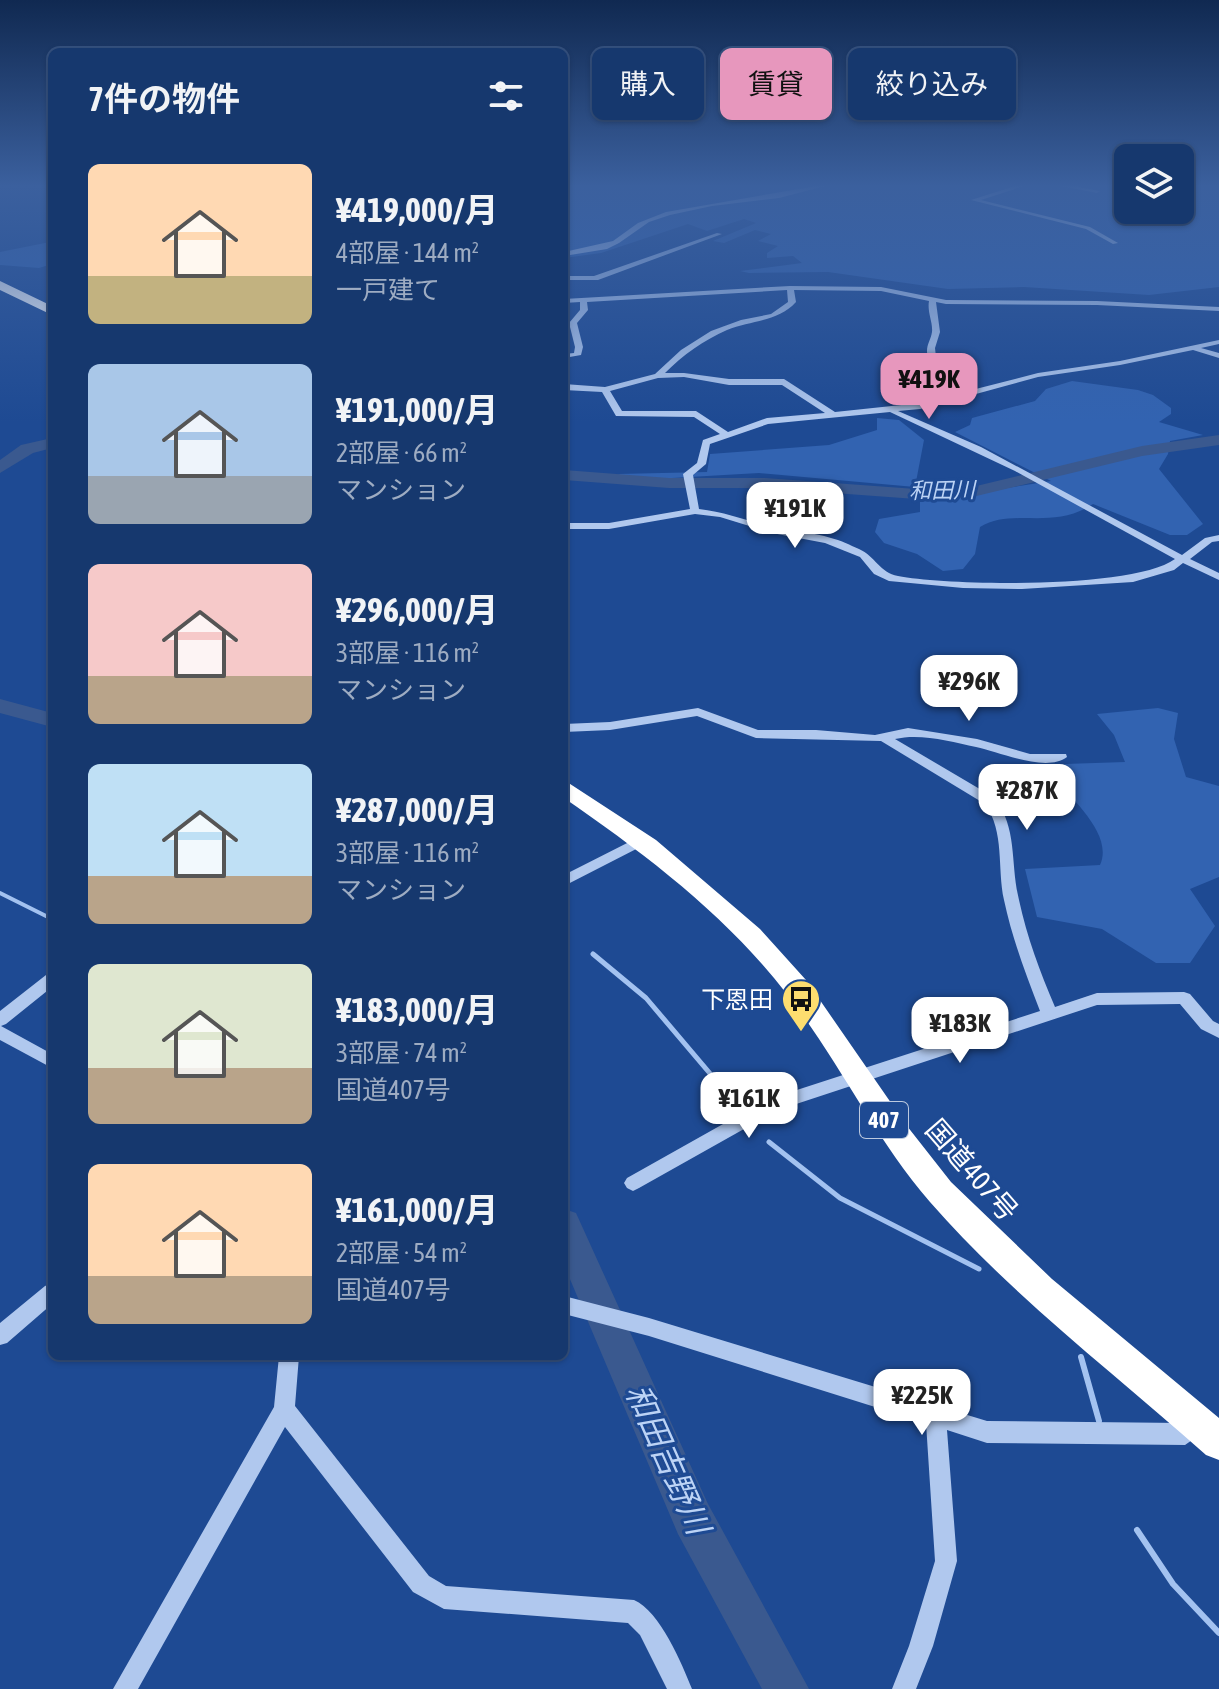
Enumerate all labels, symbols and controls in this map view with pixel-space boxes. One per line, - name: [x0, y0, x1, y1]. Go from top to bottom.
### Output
- chip: 購入: [592, 48, 704, 120]
- chip: 賃貸: [720, 48, 832, 120]
- chip: 絞り込み: [848, 48, 1016, 120]
- icon: filters: [484, 74, 528, 118]
- text: 7件の物件: [88, 79, 240, 118]
- map controls: [1114, 144, 1194, 224]
- button: layers: [1114, 144, 1194, 224]
- text: ¥419,000/月: [336, 190, 499, 229]
- icon: home: [152, 196, 248, 292]
- text: 4部屋 · 144 m²: [336, 238, 479, 268]
- text: 一戸建て: [336, 275, 440, 305]
- pin: ¥419K: [873, 353, 985, 421]
- text: ¥419K: [899, 364, 959, 394]
- text: ¥191,000/月: [336, 390, 499, 429]
- icon: home: [152, 396, 248, 492]
- text: 2部屋 · 66 m²: [336, 438, 467, 468]
- text: マンション: [336, 475, 466, 505]
- water label: 和田川: [909, 476, 977, 504]
- pin: ¥191K: [739, 482, 851, 550]
- text: ¥191K: [765, 493, 825, 523]
- text: ¥296,000/月: [336, 590, 499, 629]
- icon: home: [152, 596, 248, 692]
- text: 3部屋 · 116 m²: [336, 638, 479, 668]
- pin: ¥296K: [913, 655, 1025, 723]
- text: ¥296K: [939, 666, 999, 696]
- text: マンション: [336, 675, 466, 705]
- pin: ¥287K: [971, 764, 1083, 832]
- text: ¥287K: [997, 775, 1057, 805]
- text: ¥287,000/月: [336, 790, 499, 829]
- icon: home: [152, 796, 248, 892]
- text: 3部屋 · 116 m²: [336, 838, 479, 868]
- text: マンション: [336, 875, 466, 905]
- bus stop icon: 下恩田: [780, 978, 822, 1033]
- place label: 下恩田: [701, 986, 773, 1013]
- text: ¥183,000/月: [336, 990, 499, 1029]
- icon: home: [152, 996, 248, 1092]
- pin: ¥183K: [904, 997, 1016, 1065]
- text: ¥183K: [930, 1008, 990, 1038]
- text: 3部屋 · 74 m²: [336, 1038, 467, 1068]
- pin: ¥161K: [693, 1072, 805, 1140]
- text: 国道407号: [336, 1075, 451, 1105]
- text: ¥161K: [719, 1083, 779, 1113]
- road number: 407: [860, 1102, 908, 1138]
- street label: 国道407号: [919, 1113, 1025, 1227]
- text: ¥161,000/月: [336, 1190, 499, 1229]
- icon: home: [152, 1196, 248, 1292]
- text: 2部屋 · 54 m²: [336, 1238, 467, 1268]
- text: 国道407号: [336, 1275, 451, 1305]
- pin: ¥225K: [866, 1369, 978, 1437]
- water label: 和田吉野川: [619, 1378, 719, 1542]
- text: ¥225K: [892, 1380, 952, 1410]

